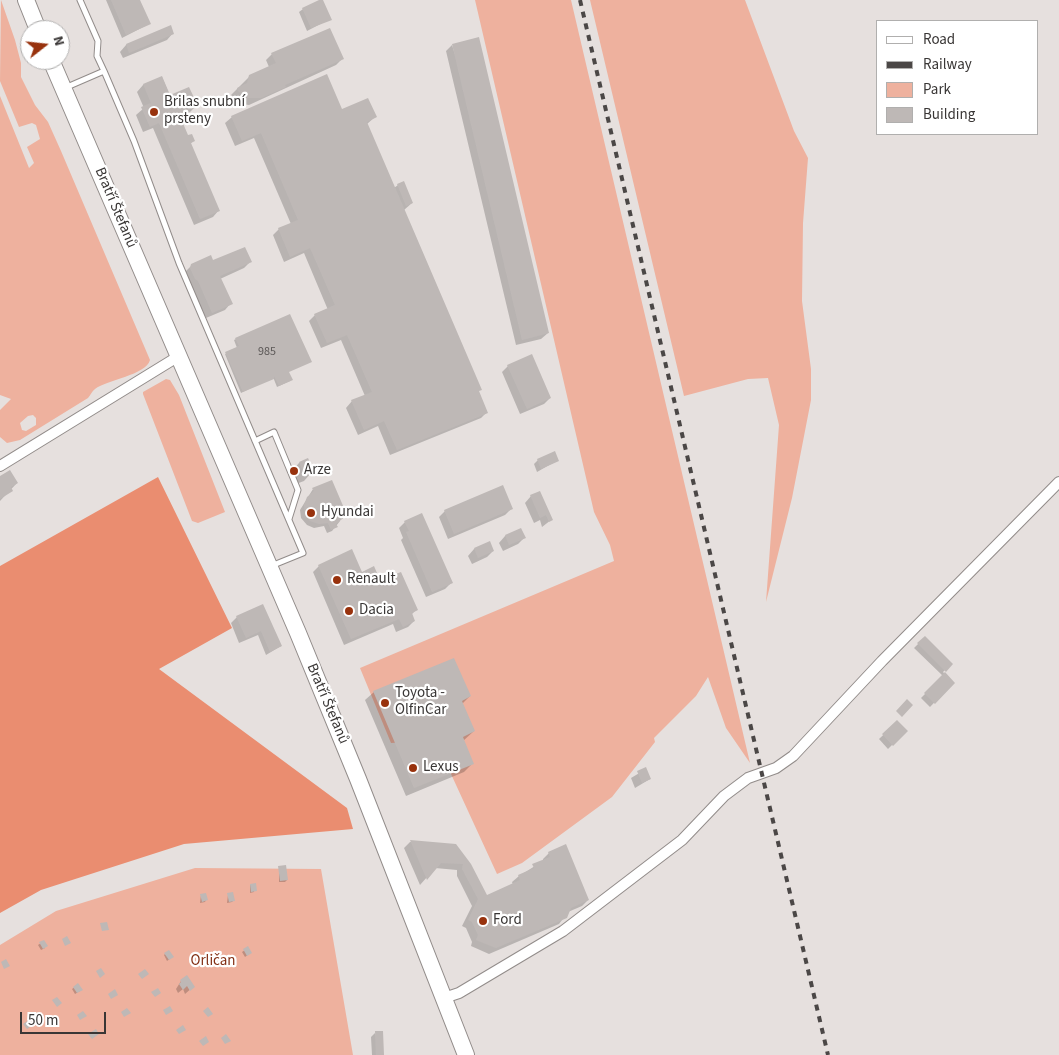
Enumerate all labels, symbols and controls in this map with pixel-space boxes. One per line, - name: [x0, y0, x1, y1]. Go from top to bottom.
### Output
- north arrow: [20, 20, 70, 70]
- legend: [876, 20, 1039, 135]
- text: Road: [923, 29, 955, 50]
- text: N: [48, 34, 69, 48]
- text: Railway: [923, 54, 972, 75]
- text: Park: [923, 79, 951, 100]
- place label: Brilas snubní prsteny: [164, 94, 245, 129]
- text: Building: [923, 104, 975, 125]
- marker: Brilas snubní prsteny: [148, 106, 160, 118]
- street label: Bratří Štefanů: [90, 165, 140, 251]
- house number: 985: [258, 345, 276, 359]
- place label: Arze: [304, 462, 331, 480]
- marker: Arze: [288, 465, 300, 477]
- place label: Hyundai: [321, 504, 374, 522]
- marker: Hyundai: [305, 507, 317, 519]
- place label: Renault: [347, 571, 396, 589]
- marker: Renault: [331, 574, 343, 586]
- place label: Dacia: [359, 602, 394, 620]
- marker: Dacia: [343, 605, 355, 617]
- street label: Bratří Štefanů: [302, 661, 352, 747]
- place label: Toyota - OlfinCar: [395, 685, 446, 720]
- marker: Toyota - OlfinCar: [379, 697, 391, 709]
- place label: Lexus: [423, 759, 459, 777]
- marker: Lexus: [407, 762, 419, 774]
- place label: Ford: [493, 912, 522, 930]
- marker: Ford: [477, 915, 489, 927]
- park label: Orličan: [190, 953, 236, 971]
- scale bar: [22, 1002, 109, 1034]
- text: 50 m: [28, 1010, 58, 1031]

